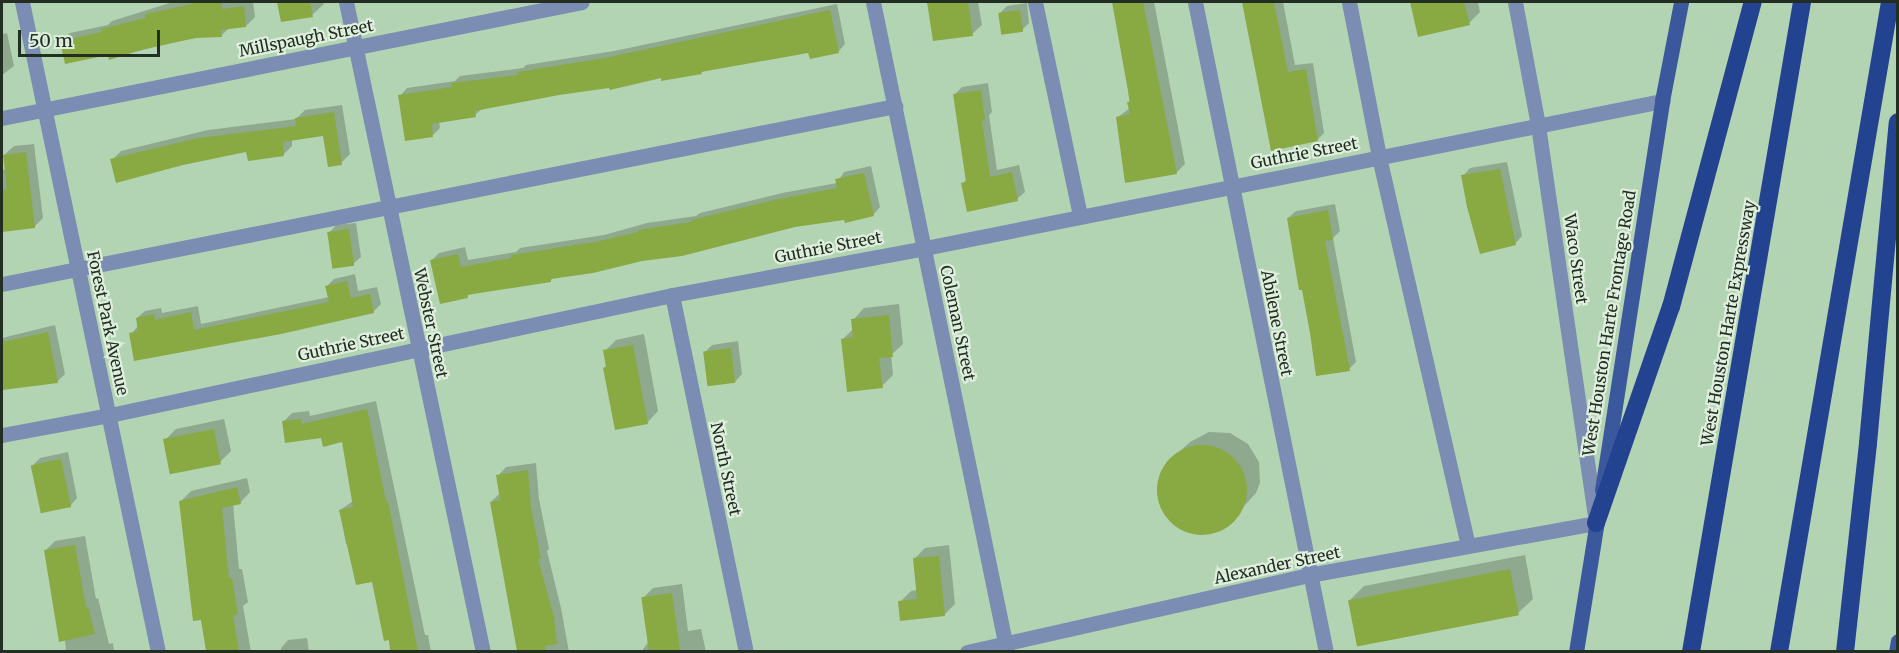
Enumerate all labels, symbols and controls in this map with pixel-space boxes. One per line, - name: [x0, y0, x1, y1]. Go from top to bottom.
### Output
- street label: Millspaugh Street: [237, 16, 375, 60]
- scale bar: [21, 18, 164, 56]
- text: 50 m: [29, 29, 73, 52]
- street label: Guthrie Street: [1249, 133, 1359, 173]
- street label: West Houston Harte Frontage Road: [1578, 189, 1640, 457]
- street label: West Houston Harte Expressway: [1697, 199, 1759, 447]
- street label: Waco Street: [1560, 213, 1592, 305]
- street label: Guthrie Street: [773, 227, 883, 267]
- street label: Forest Park Avenue: [83, 249, 133, 397]
- street label: Coleman Street: [936, 264, 980, 382]
- street label: Webster Street: [410, 266, 452, 380]
- street label: Abilene Street: [1257, 268, 1297, 378]
- street label: Guthrie Street: [296, 323, 406, 365]
- street label: North Street: [707, 421, 745, 517]
- street label: Alexander Street: [1212, 542, 1342, 588]

